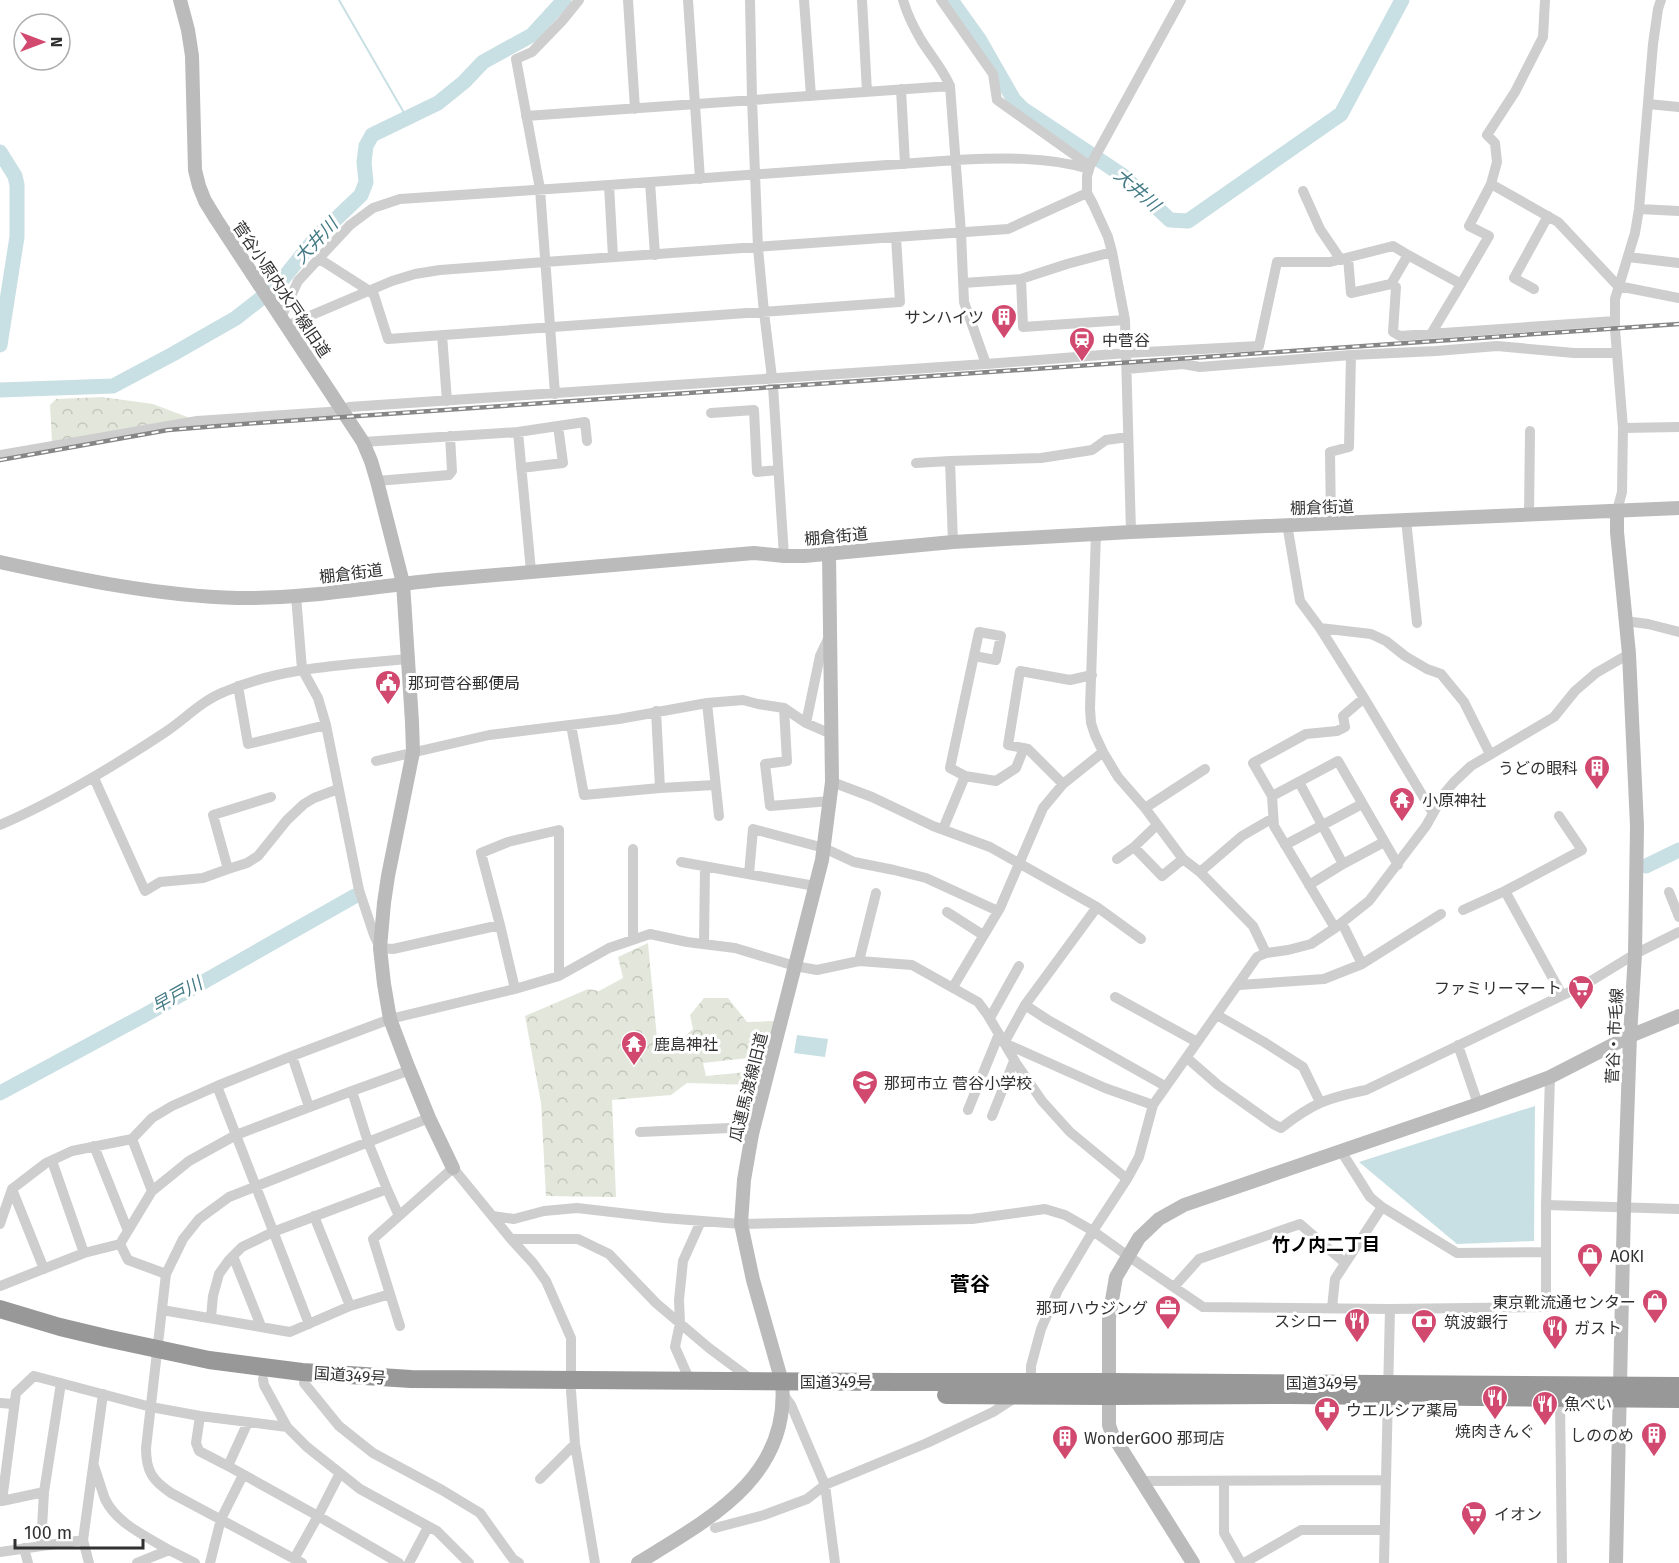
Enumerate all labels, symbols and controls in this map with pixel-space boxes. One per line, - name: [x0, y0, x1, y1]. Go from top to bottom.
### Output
- north arrow: [12, 12, 72, 72]
- text: N: [47, 37, 66, 47]
- water label: 大井川: [1109, 164, 1166, 217]
- water label: 大井川: [290, 212, 344, 268]
- street label: 菅谷小原内水戸線旧道: [229, 218, 334, 361]
- building icon: サンハイツ: [989, 302, 1019, 340]
- place label: サンハイツ: [904, 308, 984, 327]
- station icon: 中菅谷: [1067, 325, 1097, 363]
- place label: 中菅谷: [1102, 331, 1150, 350]
- street label: 棚倉街道: [1290, 497, 1354, 518]
- street label: 棚倉街道: [803, 524, 869, 549]
- street label: 棚倉街道: [318, 560, 384, 587]
- public building icon: 那珂菅谷郵便局: [373, 668, 403, 706]
- place label: 那珂菅谷郵便局: [408, 674, 520, 693]
- building icon: うどの眼科: [1582, 753, 1612, 791]
- place label: うどの眼科: [1498, 759, 1578, 778]
- temple icon: 小原神社: [1387, 785, 1417, 823]
- place label: 小原神社: [1422, 791, 1486, 810]
- water label: 早戸川: [148, 971, 208, 1018]
- supermarket icon: ファミリーマート: [1566, 973, 1596, 1011]
- place label: ファミリーマート: [1434, 979, 1562, 998]
- street label: 菅谷・市毛線: [1602, 988, 1626, 1084]
- temple icon: 鹿島神社: [619, 1029, 649, 1067]
- street label: 瓜連馬渡線旧道: [726, 1030, 771, 1144]
- place label: 鹿島神社: [654, 1035, 718, 1054]
- school or university icon: 那珂市立 菅谷小学校: [850, 1068, 880, 1106]
- place label: 那珂市立 菅谷小学校: [884, 1074, 1032, 1093]
- district label: 竹ノ内二丁目: [1272, 1234, 1380, 1256]
- shop icon: AOKI: [1575, 1241, 1605, 1279]
- place label: AOKI: [1610, 1247, 1644, 1266]
- district label: 菅谷: [950, 1272, 990, 1296]
- shop icon: 東京靴流通センター: [1640, 1287, 1670, 1325]
- office icon: 那珂ハウジング: [1153, 1293, 1183, 1331]
- place label: 東京靴流通センター: [1492, 1293, 1636, 1312]
- place label: 那珂ハウジング: [1036, 1299, 1148, 1318]
- restaurant icon: スシロー: [1342, 1306, 1372, 1344]
- bank icon: 筑波銀行: [1409, 1307, 1439, 1345]
- place label: スシロー: [1274, 1312, 1338, 1331]
- place label: 筑波銀行: [1444, 1313, 1508, 1332]
- restaurant icon: ガスト: [1540, 1313, 1570, 1351]
- place label: ガスト: [1574, 1319, 1622, 1338]
- street label: 国道349号: [313, 1363, 387, 1388]
- street label: 国道349号: [800, 1373, 872, 1392]
- street label: 国道349号: [1286, 1374, 1358, 1393]
- restaurant icon: 焼肉きんぐ: [1480, 1383, 1510, 1421]
- restaurant icon: 魚べい: [1530, 1389, 1560, 1427]
- pharmacy icon: ウエルシア薬局: [1312, 1395, 1342, 1433]
- place label: 魚べい: [1564, 1395, 1612, 1414]
- place label: ウエルシア薬局: [1346, 1401, 1458, 1420]
- building icon: しののめ: [1639, 1420, 1669, 1458]
- place label: 焼肉きんぐ: [1455, 1422, 1535, 1441]
- building icon: WonderGOO 那珂店: [1050, 1423, 1080, 1461]
- place label: しののめ: [1570, 1426, 1634, 1445]
- place label: WonderGOO 那珂店: [1084, 1429, 1225, 1448]
- supermarket icon: イオン: [1459, 1499, 1489, 1537]
- place label: イオン: [1494, 1505, 1542, 1524]
- scale bar: [15, 1512, 142, 1550]
- text: 100 m: [24, 1522, 72, 1544]

